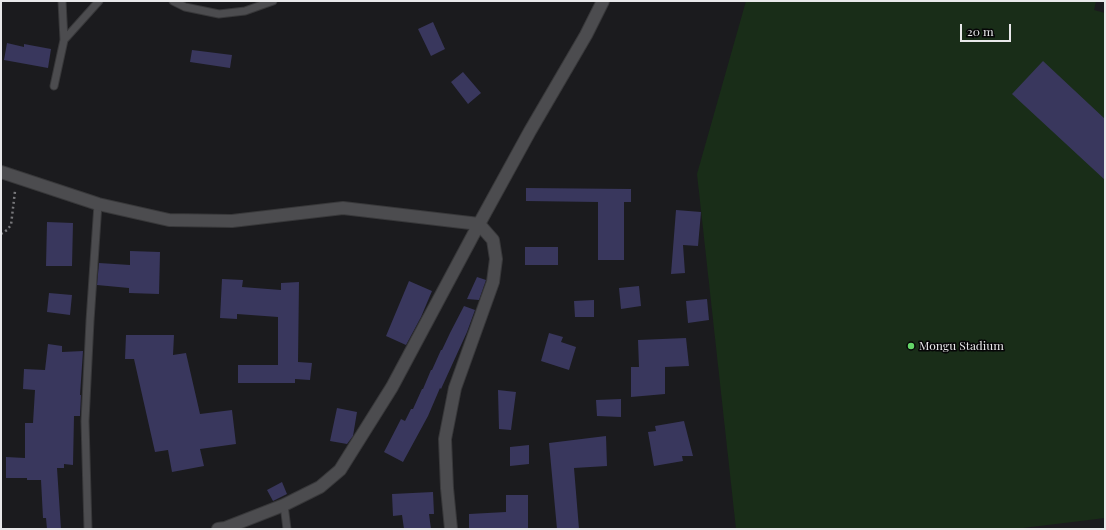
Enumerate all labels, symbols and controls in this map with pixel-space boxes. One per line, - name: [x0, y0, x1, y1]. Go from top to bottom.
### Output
- scale bar: [962, 16, 1013, 42]
- text: 20 m: [967, 23, 994, 39]
- place label: Mongu Stadium: [919, 339, 1004, 353]
- marker: Mongu Stadium: [906, 341, 916, 351]

